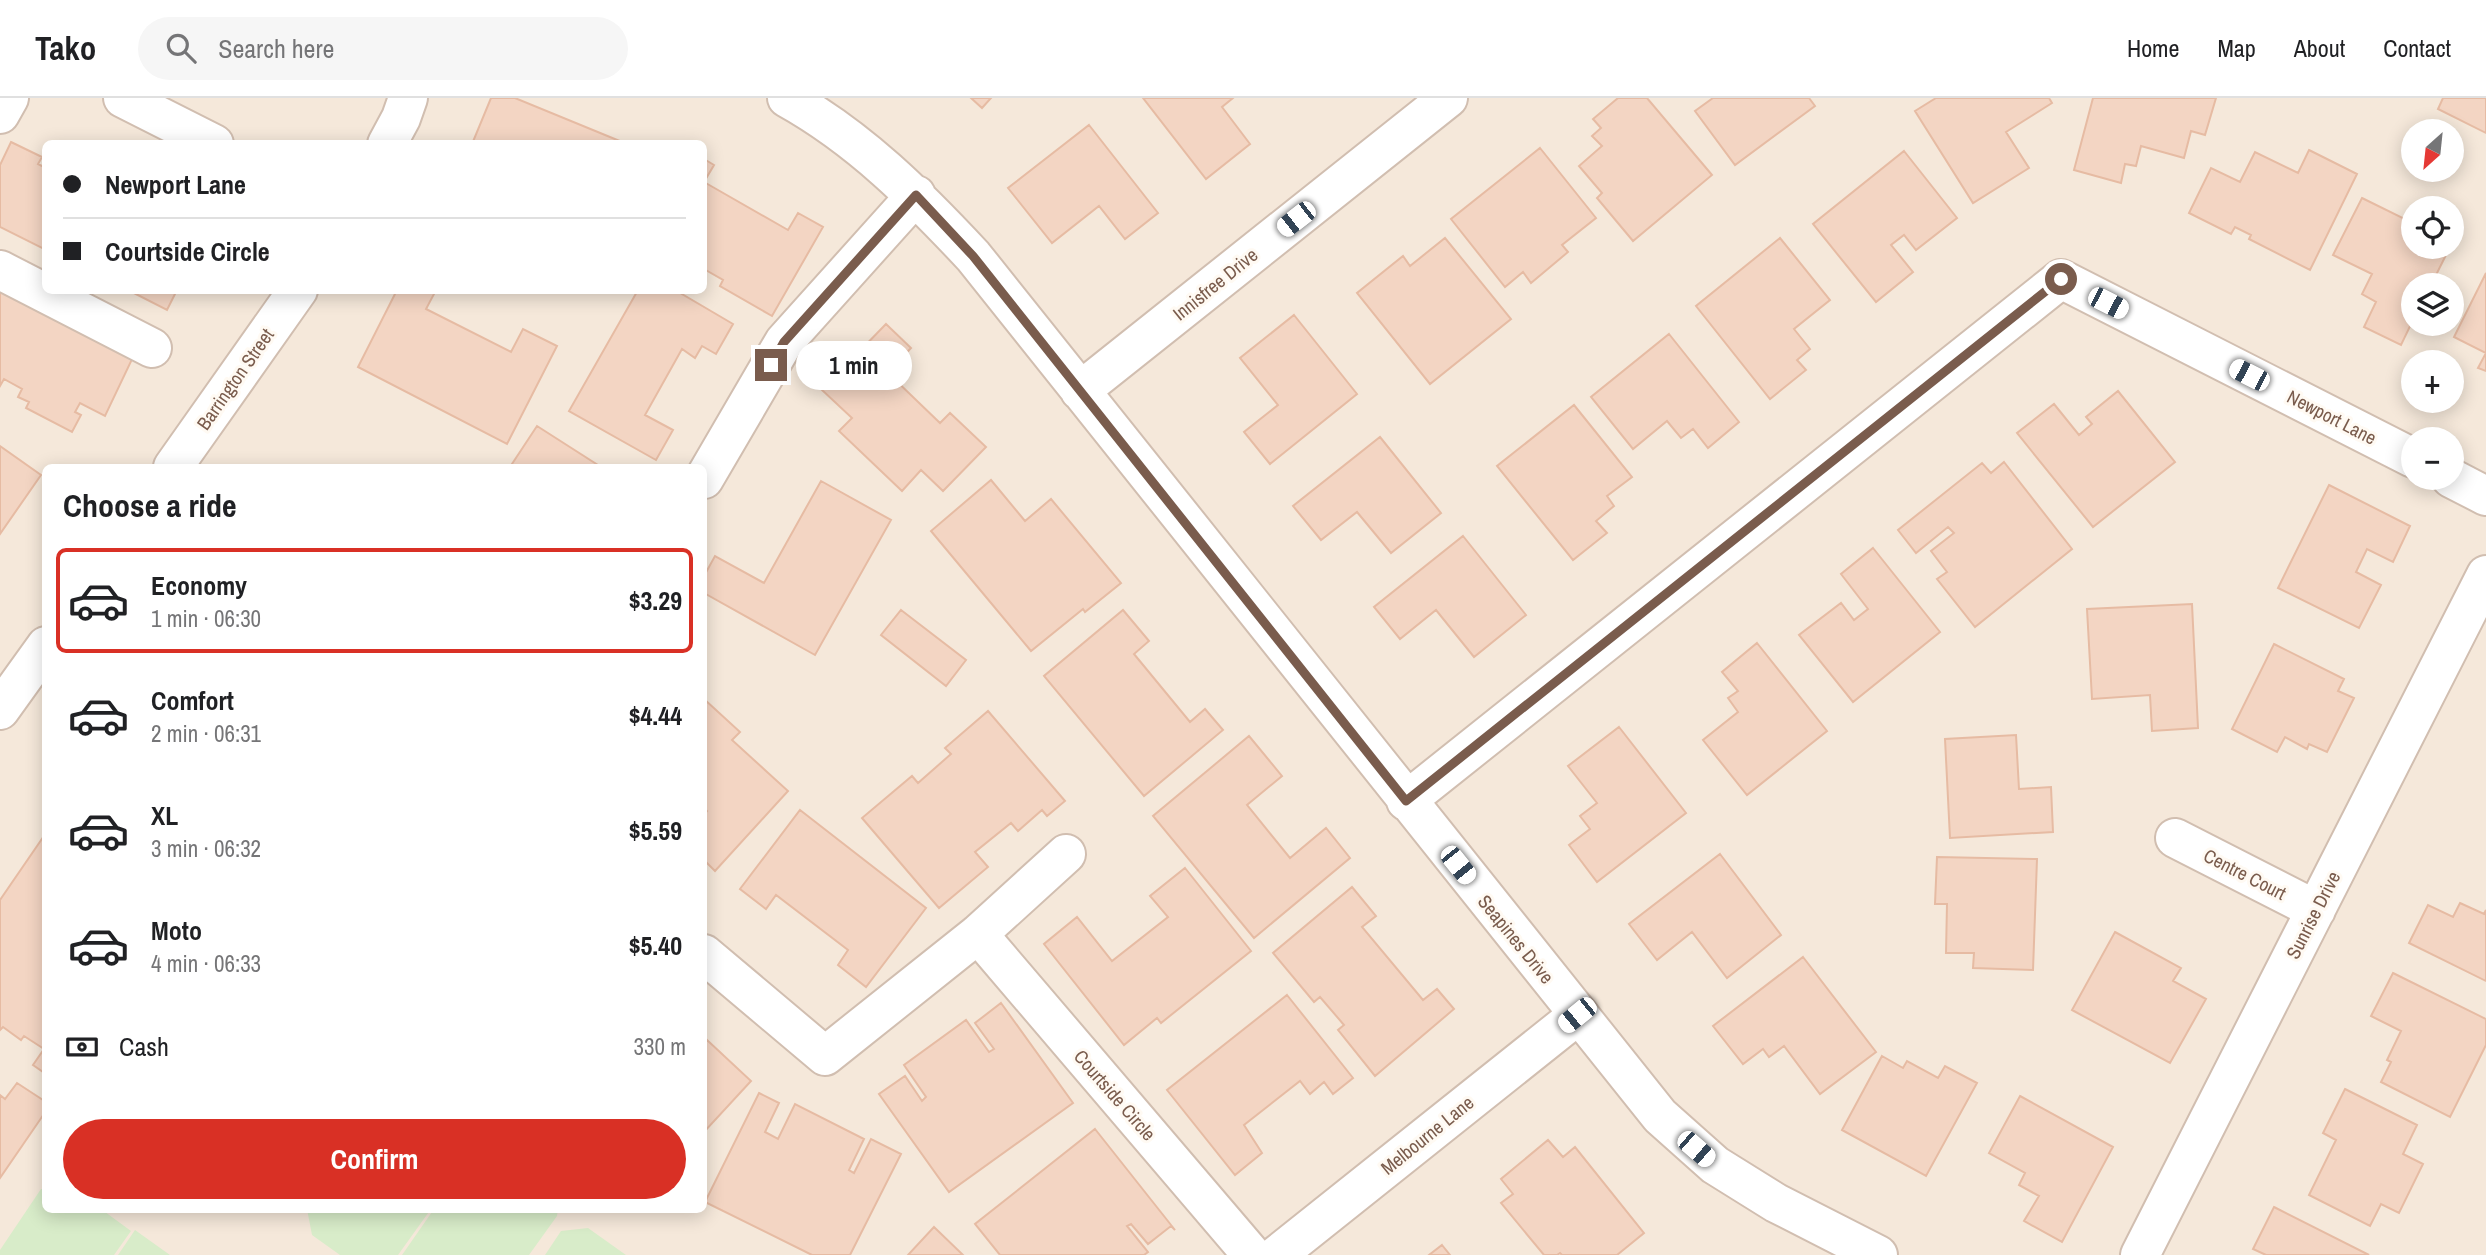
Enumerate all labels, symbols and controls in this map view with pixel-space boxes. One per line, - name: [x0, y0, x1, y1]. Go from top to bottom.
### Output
- search box: [138, 17, 628, 80]
- text: Tako: [35, 26, 96, 70]
- icon: search: [162, 29, 200, 67]
- text: Search here: [218, 31, 334, 66]
- text: Home: [2127, 32, 2179, 64]
- text: Map: [2217, 32, 2256, 64]
- text: About: [2294, 32, 2345, 64]
- text: Contact: [2383, 32, 2451, 64]
- north arrow: [2401, 119, 2464, 182]
- map controls: [2401, 119, 2464, 490]
- text: Newport Lane: [105, 167, 246, 202]
- button: locate: [2401, 196, 2464, 259]
- car: [1273, 198, 1320, 240]
- text: Courtside Circle: [105, 234, 270, 269]
- street label: Innisfree Drive: [1167, 242, 1263, 326]
- route start: [2045, 263, 2077, 295]
- button: layers: [2401, 273, 2464, 336]
- car: [2085, 284, 2132, 322]
- street label: Barrington Street: [190, 322, 280, 435]
- callout: 1 min: [796, 341, 911, 390]
- route end: [755, 349, 787, 381]
- text: 1 min: [829, 350, 879, 381]
- button: +: [2401, 350, 2464, 413]
- car: [2226, 356, 2273, 394]
- street label: Newport Lane: [2283, 383, 2381, 451]
- button: −: [2401, 427, 2464, 490]
- text: Choose a ride: [63, 484, 237, 527]
- text: Economy: [151, 568, 247, 603]
- icon: car: [67, 569, 130, 632]
- text: $3.29: [629, 583, 682, 618]
- text: 1 min · 06:30: [151, 603, 261, 634]
- text: Comfort: [151, 683, 234, 718]
- icon: car: [67, 684, 130, 747]
- text: $4.44: [629, 698, 682, 733]
- text: 2 min · 06:31: [151, 718, 261, 749]
- text: XL: [151, 798, 178, 833]
- icon: car: [67, 799, 130, 862]
- text: $5.59: [629, 813, 682, 848]
- text: 3 min · 06:32: [151, 833, 261, 864]
- car: [1437, 842, 1480, 888]
- street label: Centre Court: [2199, 842, 2291, 906]
- street label: Sunrise Drive: [2280, 867, 2346, 963]
- street label: Seapines Drive: [1472, 889, 1560, 989]
- text: Moto: [151, 913, 202, 948]
- icon: car: [67, 914, 130, 977]
- text: $5.40: [629, 928, 682, 963]
- text: 4 min · 06:33: [151, 948, 261, 979]
- car: [1555, 994, 1600, 1036]
- icon: cash: [63, 1028, 101, 1066]
- text: Cash: [119, 1029, 169, 1064]
- text: 330 m: [634, 1031, 686, 1062]
- street label: Courtside Circle: [1068, 1044, 1162, 1146]
- street label: Melbourne Lane: [1375, 1089, 1479, 1181]
- button: Confirm: [63, 1119, 686, 1199]
- car: [1674, 1127, 1719, 1171]

